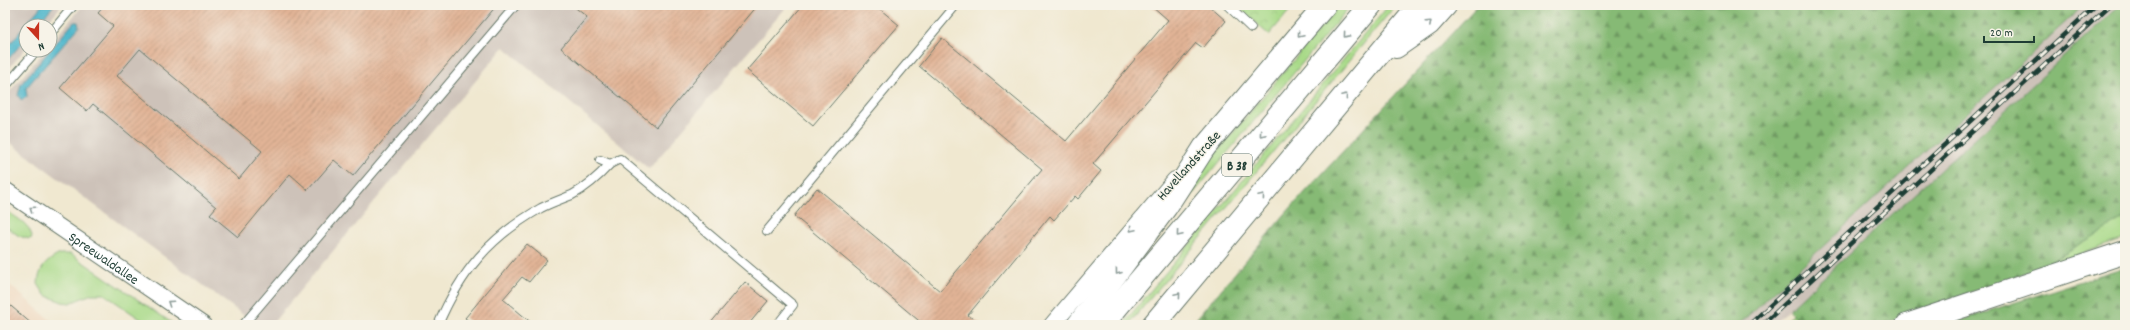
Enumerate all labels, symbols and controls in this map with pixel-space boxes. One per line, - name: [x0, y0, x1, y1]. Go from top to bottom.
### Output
- north arrow: [18, 18, 58, 58]
- scale bar: [1984, 18, 2034, 44]
- one-way arrow: [1425, 20, 1432, 27]
- text: 20 m: [1990, 25, 2013, 42]
- one-way arrow: [1297, 30, 1304, 37]
- one-way arrow: [1343, 30, 1350, 38]
- text: N: [35, 37, 46, 54]
- one-way arrow: [1341, 94, 1348, 101]
- street label: Havellandstraße: [1153, 127, 1226, 206]
- one-way arrow: [1260, 130, 1267, 137]
- road number: B 38: [1222, 154, 1252, 176]
- one-way arrow: [1257, 193, 1264, 200]
- one-way arrow: [29, 206, 36, 214]
- one-way arrow: [1129, 225, 1136, 232]
- street label: Spreewaldallee: [64, 228, 142, 290]
- one-way arrow: [1176, 229, 1183, 237]
- one-way arrow: [1115, 268, 1122, 275]
- one-way arrow: [1174, 293, 1181, 300]
- one-way arrow: [168, 301, 175, 308]

